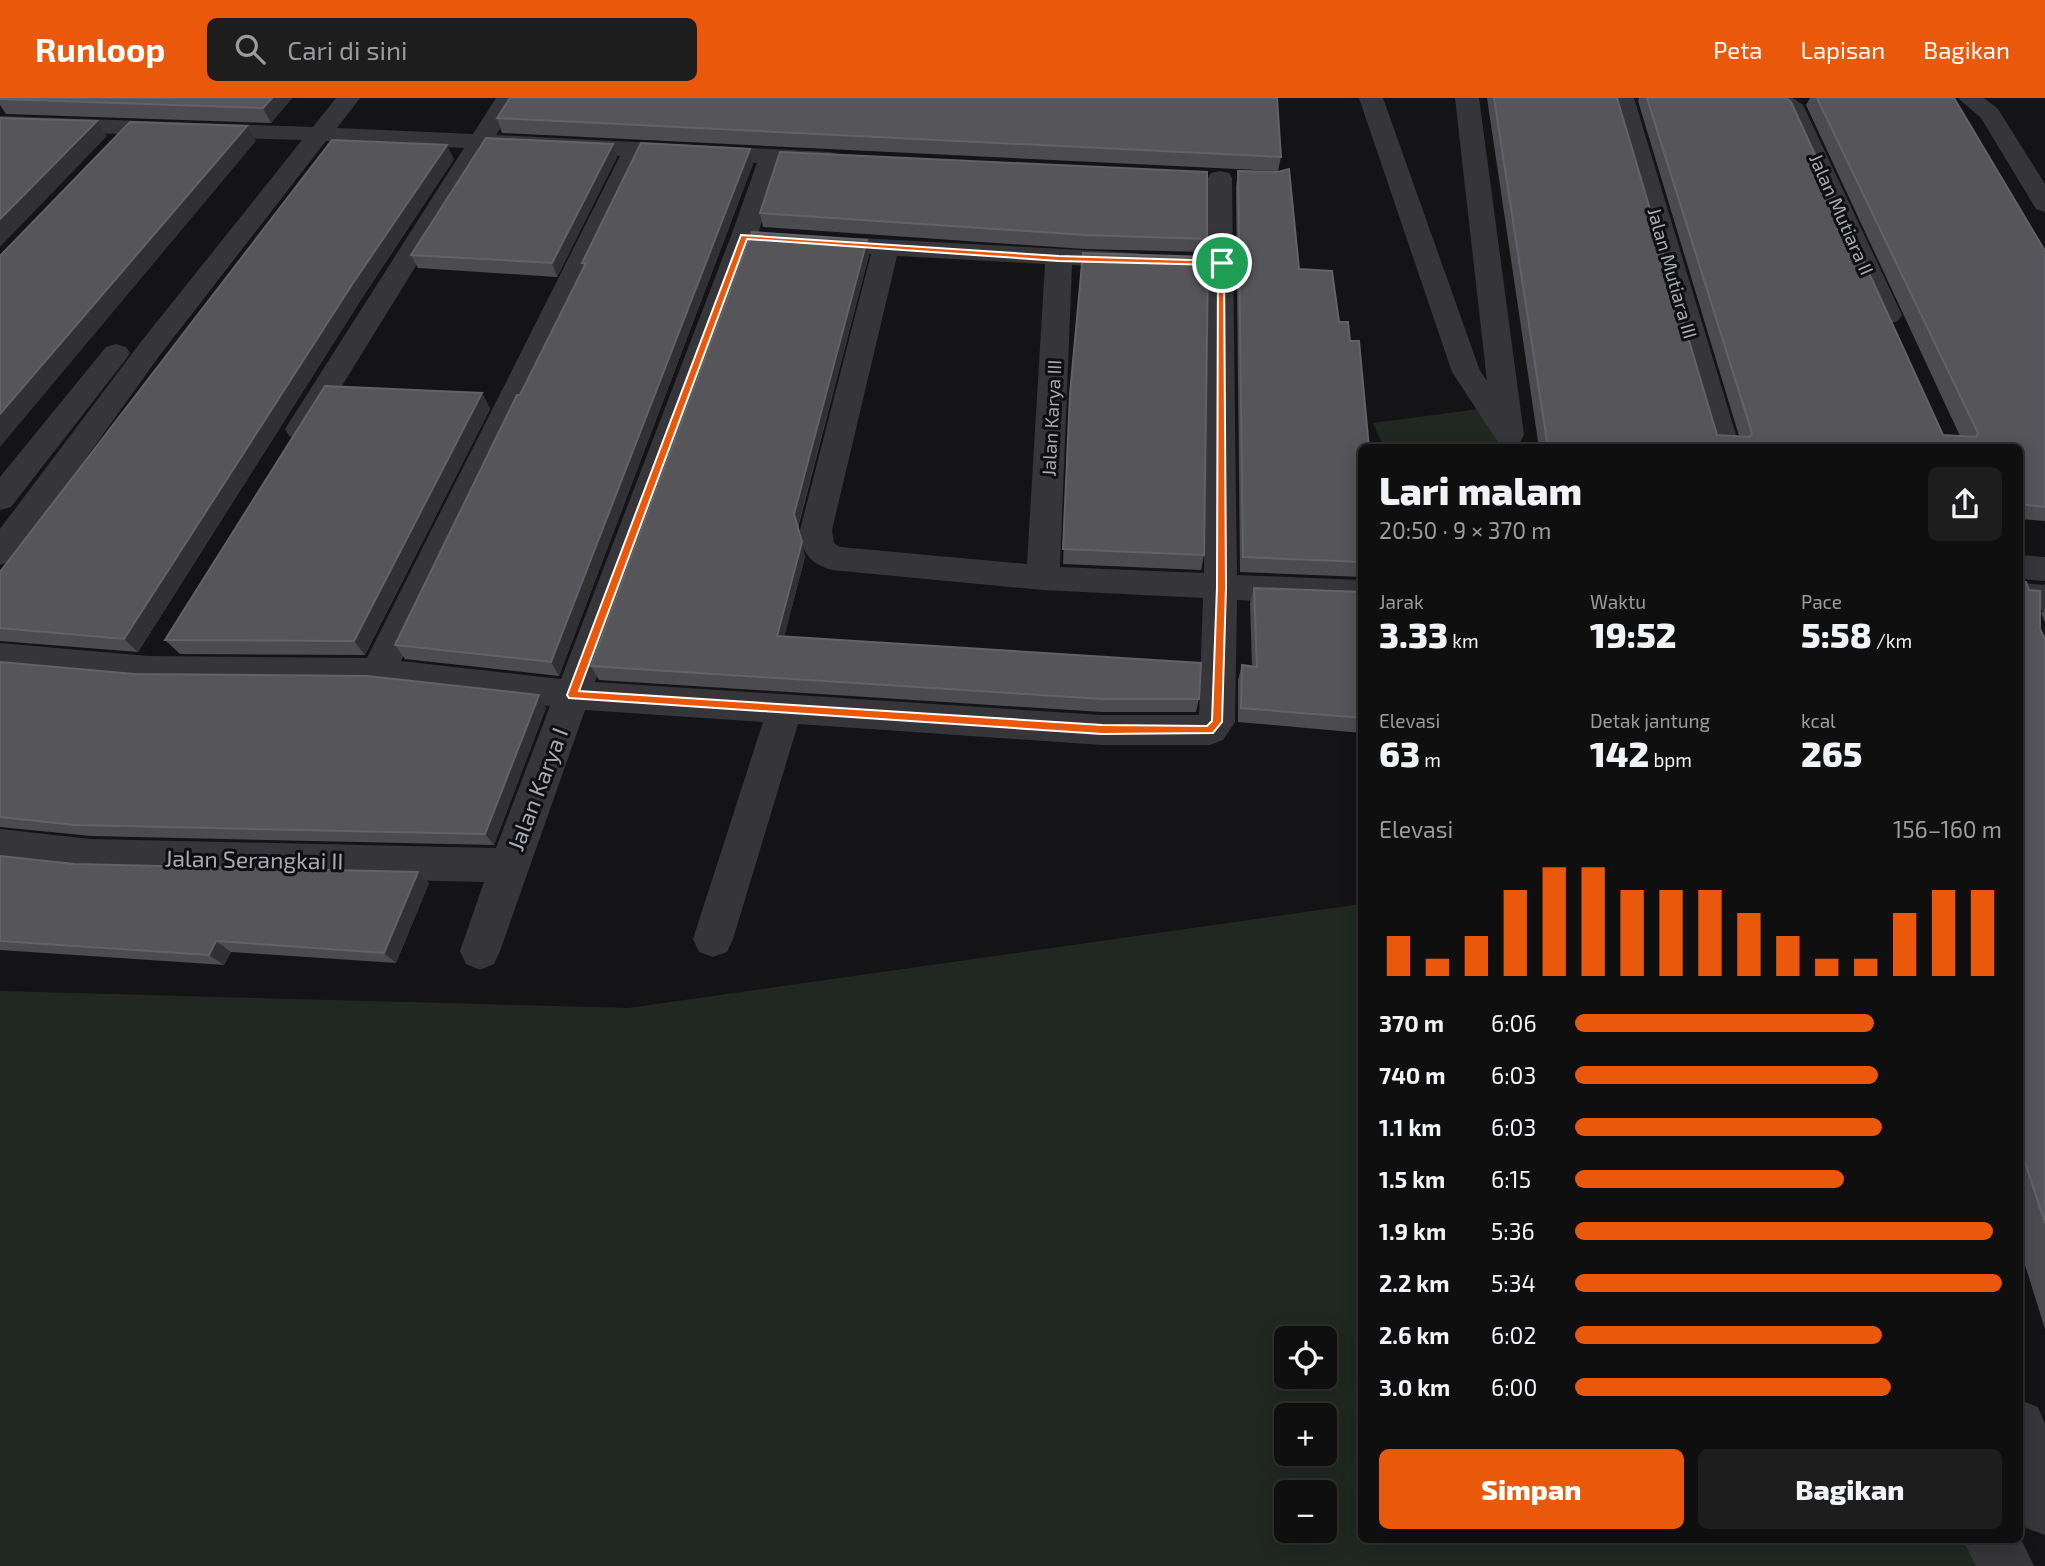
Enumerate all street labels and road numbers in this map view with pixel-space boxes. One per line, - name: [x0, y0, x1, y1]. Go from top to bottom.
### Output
- street label: Jalan Mutiara II: [1805, 150, 1879, 278]
- street label: Jalan Mutiara III: [1643, 205, 1703, 341]
- street label: Jalan Karya III: [1036, 359, 1066, 477]
- street label: Jalan Karya I: [501, 723, 573, 855]
- street label: Jalan Serangkai II: [164, 843, 344, 875]

